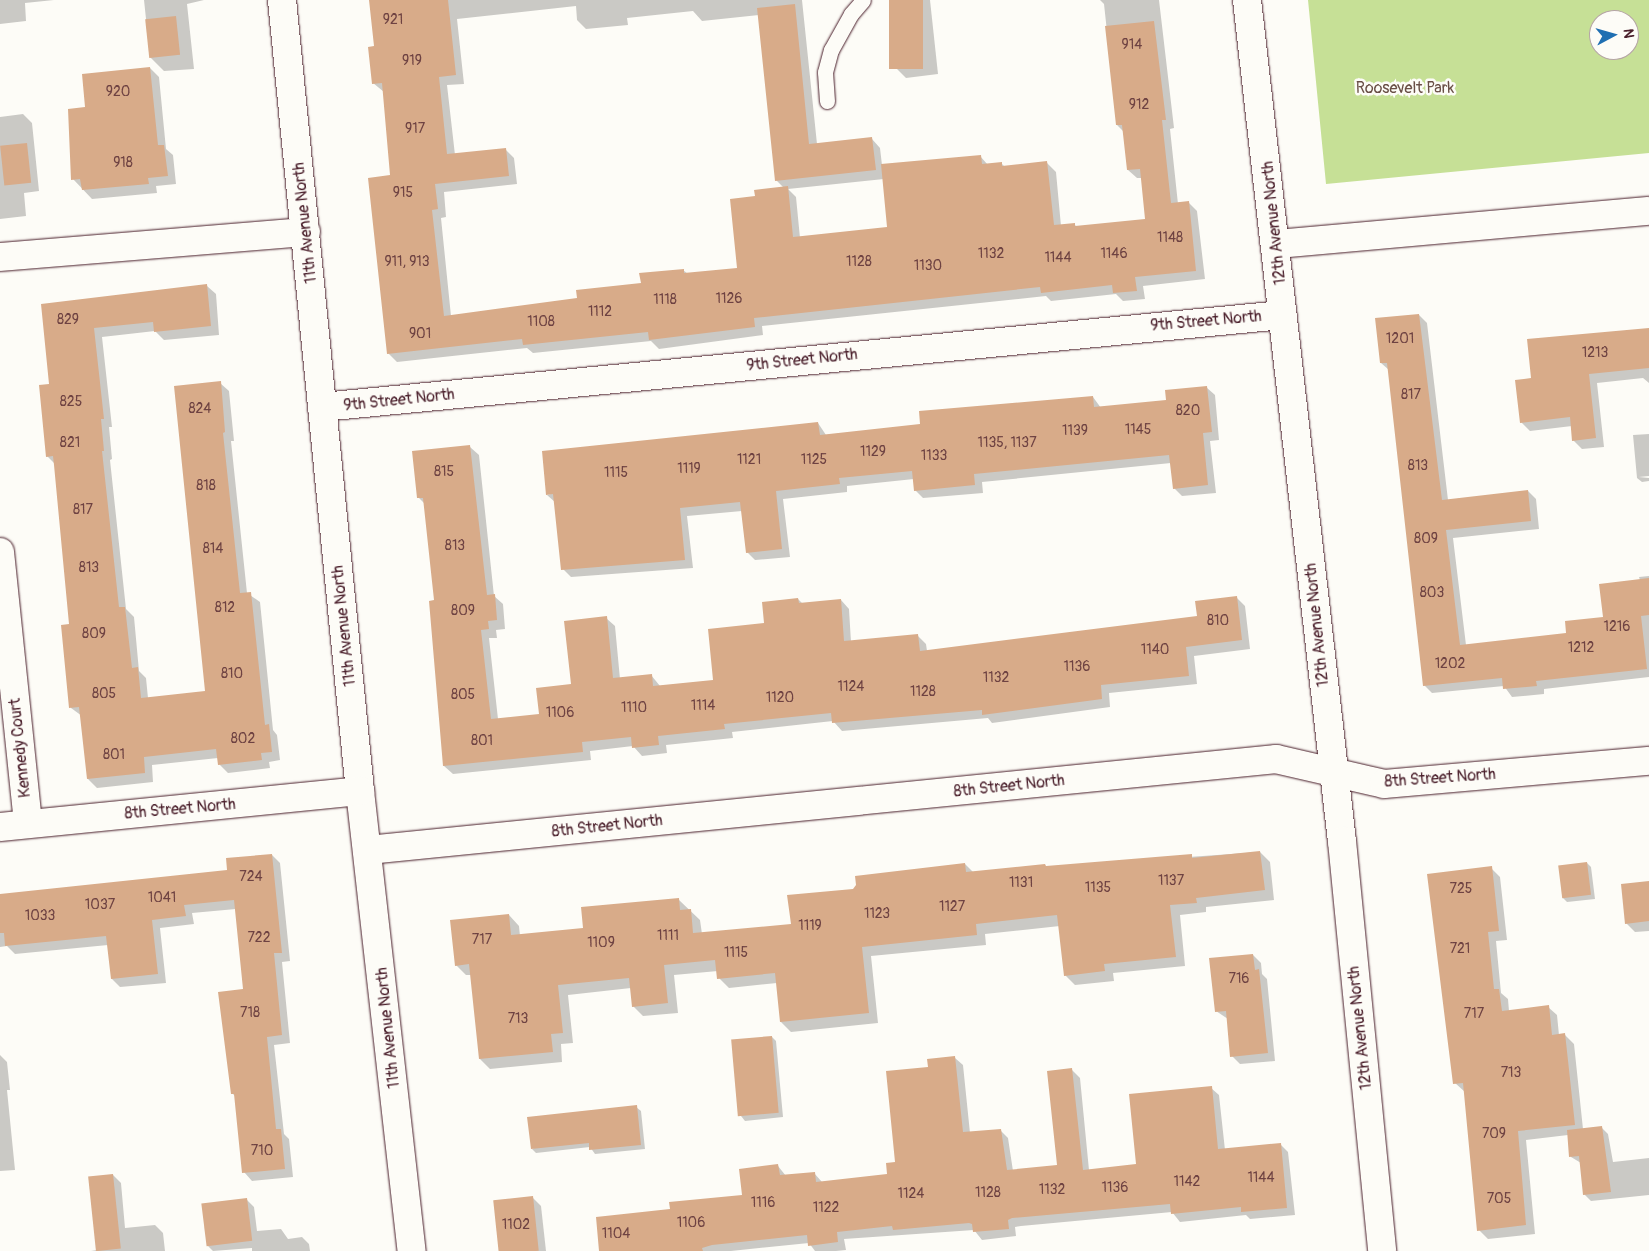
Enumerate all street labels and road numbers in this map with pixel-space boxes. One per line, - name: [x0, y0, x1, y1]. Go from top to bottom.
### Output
- street label: 12th Avenue North: [1258, 160, 1290, 286]
- street label: 11th Avenue North: [289, 161, 321, 285]
- street label: 9th Street North: [1150, 307, 1262, 335]
- street label: 9th Street North: [746, 345, 858, 375]
- street label: 9th Street North: [343, 385, 455, 415]
- street label: 12th Avenue North: [1301, 562, 1333, 688]
- street label: 11th Avenue North: [328, 564, 360, 688]
- street label: Kennedy Court: [5, 697, 35, 799]
- street label: 8th Street North: [1384, 765, 1496, 791]
- street label: 8th Street North: [953, 771, 1065, 801]
- street label: 8th Street North: [124, 795, 236, 823]
- street label: 8th Street North: [551, 811, 663, 841]
- street label: 12th Avenue North: [1344, 965, 1376, 1091]
- street label: 11th Avenue North: [372, 966, 404, 1090]

